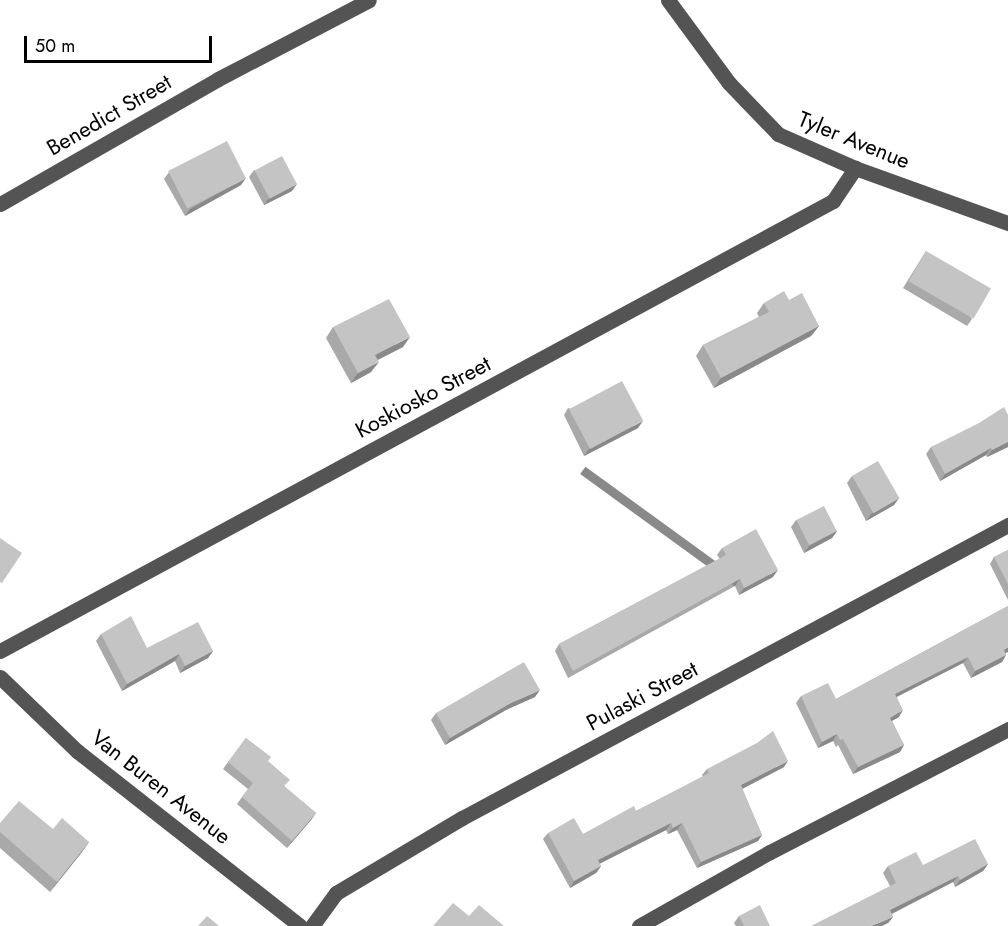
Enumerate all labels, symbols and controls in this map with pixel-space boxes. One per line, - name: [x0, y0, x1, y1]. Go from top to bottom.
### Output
- scale bar: [27, 24, 214, 62]
- text: 50 m: [35, 33, 75, 59]
- street label: Benedict Street: [42, 69, 176, 161]
- street label: Tyler Avenue: [794, 106, 914, 174]
- street label: Koskiosko Street: [351, 350, 495, 444]
- street label: Pulaski Street: [582, 656, 702, 736]
- street label: Van Buren Avenue: [86, 724, 236, 850]

